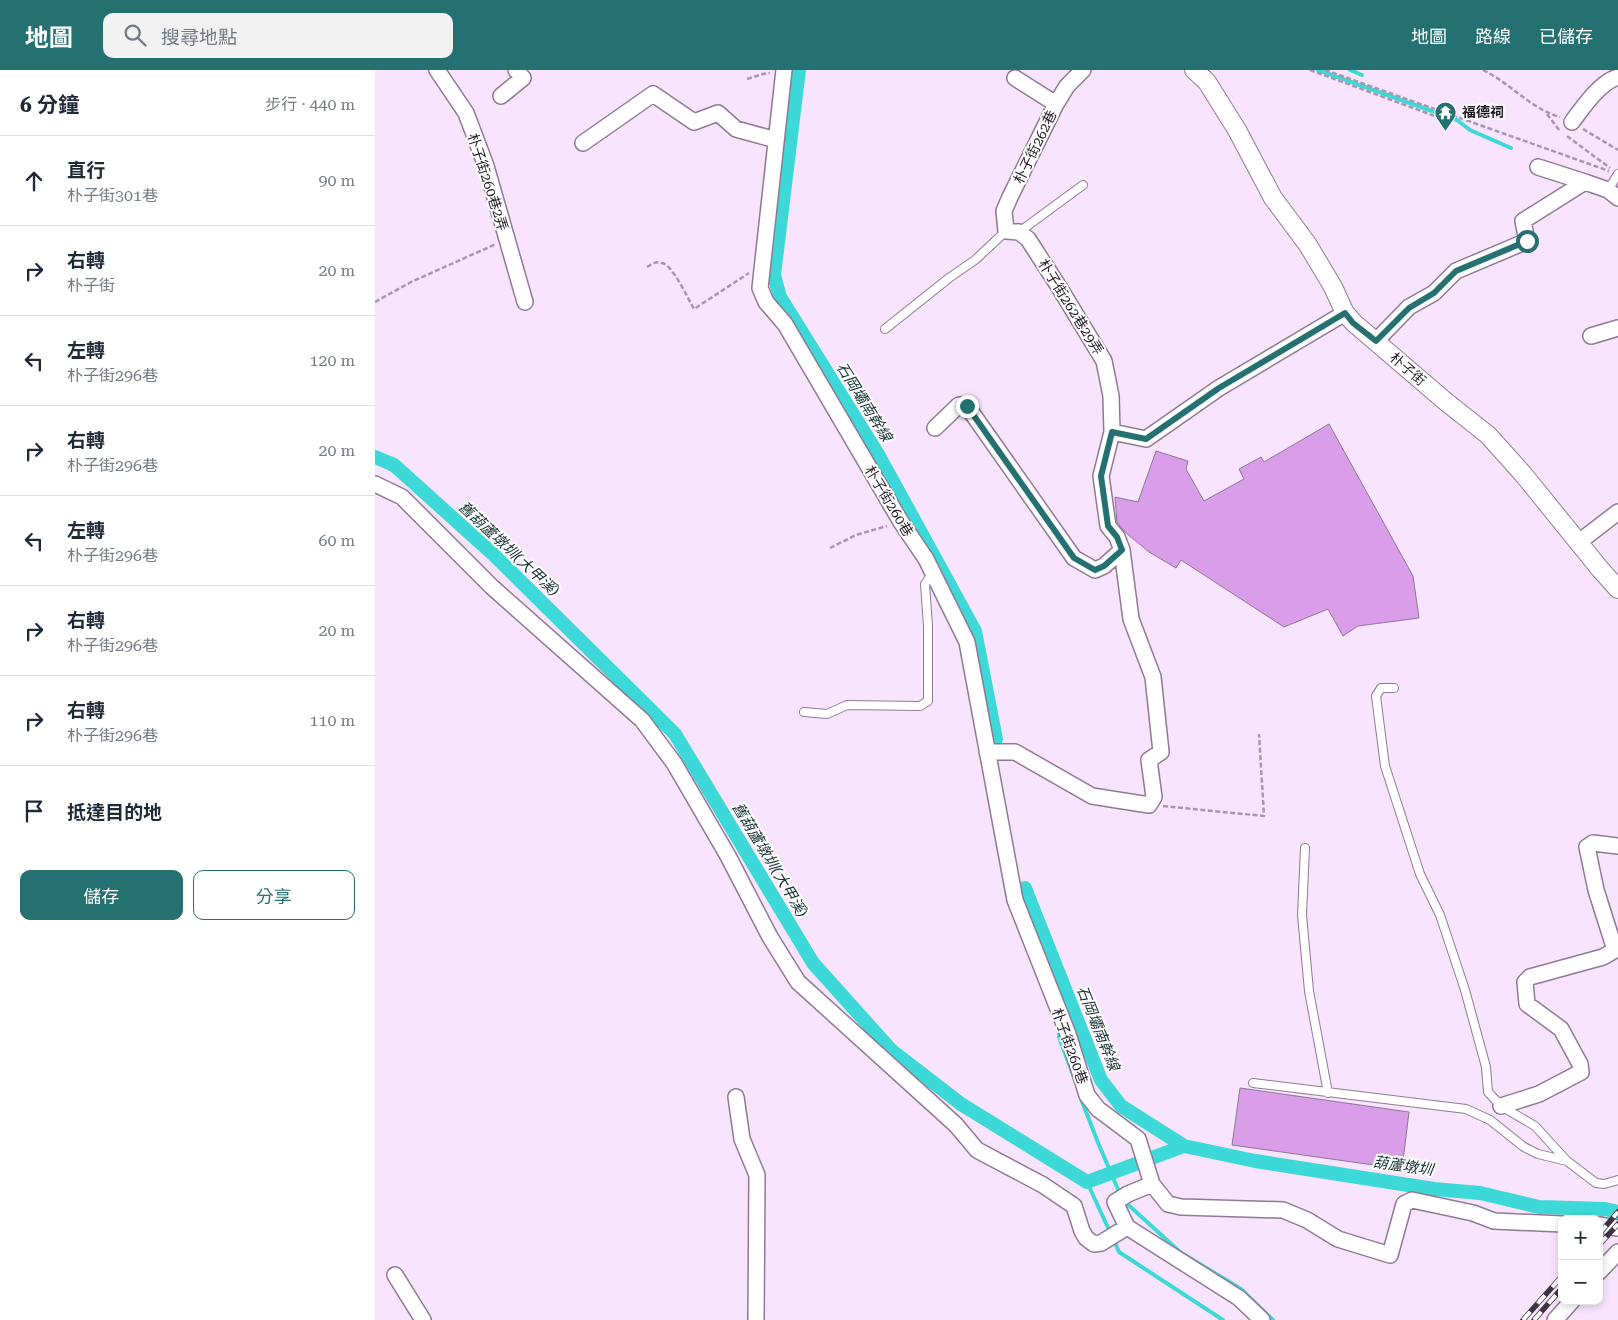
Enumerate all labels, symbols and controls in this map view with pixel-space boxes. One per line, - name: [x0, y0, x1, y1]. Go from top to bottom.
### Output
- search box: [103, 13, 453, 58]
- icon: search: [121, 21, 149, 49]
- text: 地圖: [25, 24, 73, 52]
- text: 搜尋地點: [161, 26, 237, 49]
- text: 地圖: [1411, 26, 1447, 47]
- text: 路線: [1475, 26, 1511, 47]
- text: 已儲存: [1539, 26, 1593, 47]
- text: 6 分鐘: [20, 93, 79, 117]
- text: 步行 · 440 m: [265, 95, 355, 114]
- temple icon: 福德祠: [1434, 100, 1458, 131]
- place label: 福德祠: [1462, 104, 1504, 120]
- street label: 朴子街262巷: [1010, 108, 1060, 186]
- street label: 朴子街260巷2弄: [465, 131, 511, 233]
- text: 直行: [67, 159, 105, 182]
- icon: ahead: [20, 167, 48, 195]
- text: 90 m: [318, 171, 355, 190]
- text: 朴子街301巷: [67, 186, 158, 205]
- route start: [1516, 230, 1539, 253]
- text: 右轉: [67, 249, 105, 272]
- street label: 朴子街262巷29弄: [1035, 256, 1107, 358]
- icon: right: [20, 257, 48, 285]
- text: 20 m: [318, 261, 355, 280]
- text: 朴子街: [67, 276, 115, 295]
- text: 左轉: [67, 339, 105, 362]
- icon: left: [20, 347, 48, 375]
- street label: 朴子街: [1387, 349, 1429, 389]
- text: 120 m: [309, 351, 355, 370]
- water label: 石岡壩南幹線: [833, 359, 897, 447]
- text: 朴子街296巷: [67, 366, 158, 385]
- route end: [956, 395, 979, 418]
- text: 右轉: [67, 429, 105, 452]
- icon: right: [20, 437, 48, 465]
- text: 20 m: [318, 441, 355, 460]
- text: 朴子街296巷: [67, 456, 158, 475]
- street label: 朴子街260巷: [862, 463, 916, 539]
- water label: 舊葫蘆墩圳(大甲溪): [455, 498, 563, 600]
- text: 左轉: [67, 519, 105, 542]
- icon: left: [20, 527, 48, 555]
- text: 60 m: [318, 531, 355, 550]
- text: 朴子街296巷: [67, 546, 158, 565]
- text: 右轉: [67, 609, 105, 632]
- icon: right: [20, 617, 48, 645]
- text: 20 m: [318, 621, 355, 640]
- text: 朴子街296巷: [67, 636, 158, 655]
- text: 右轉: [67, 699, 105, 722]
- icon: right: [20, 707, 48, 735]
- text: 110 m: [309, 711, 355, 730]
- text: 朴子街296巷: [67, 726, 158, 745]
- icon: arrive: [20, 797, 48, 825]
- water label: 舊葫蘆墩圳(大甲溪): [729, 799, 811, 921]
- text: 抵達目的地: [67, 801, 162, 824]
- button: 儲存: [20, 870, 183, 920]
- button: 分享: [193, 870, 355, 920]
- water label: 石岡壩南幹線: [1073, 983, 1124, 1075]
- street label: 朴子街260巷: [1049, 1006, 1091, 1086]
- water label: 葫蘆墩圳: [1372, 1153, 1436, 1179]
- map controls: [1558, 1215, 1603, 1305]
- button: +: [1558, 1215, 1603, 1260]
- button: −: [1558, 1260, 1603, 1305]

